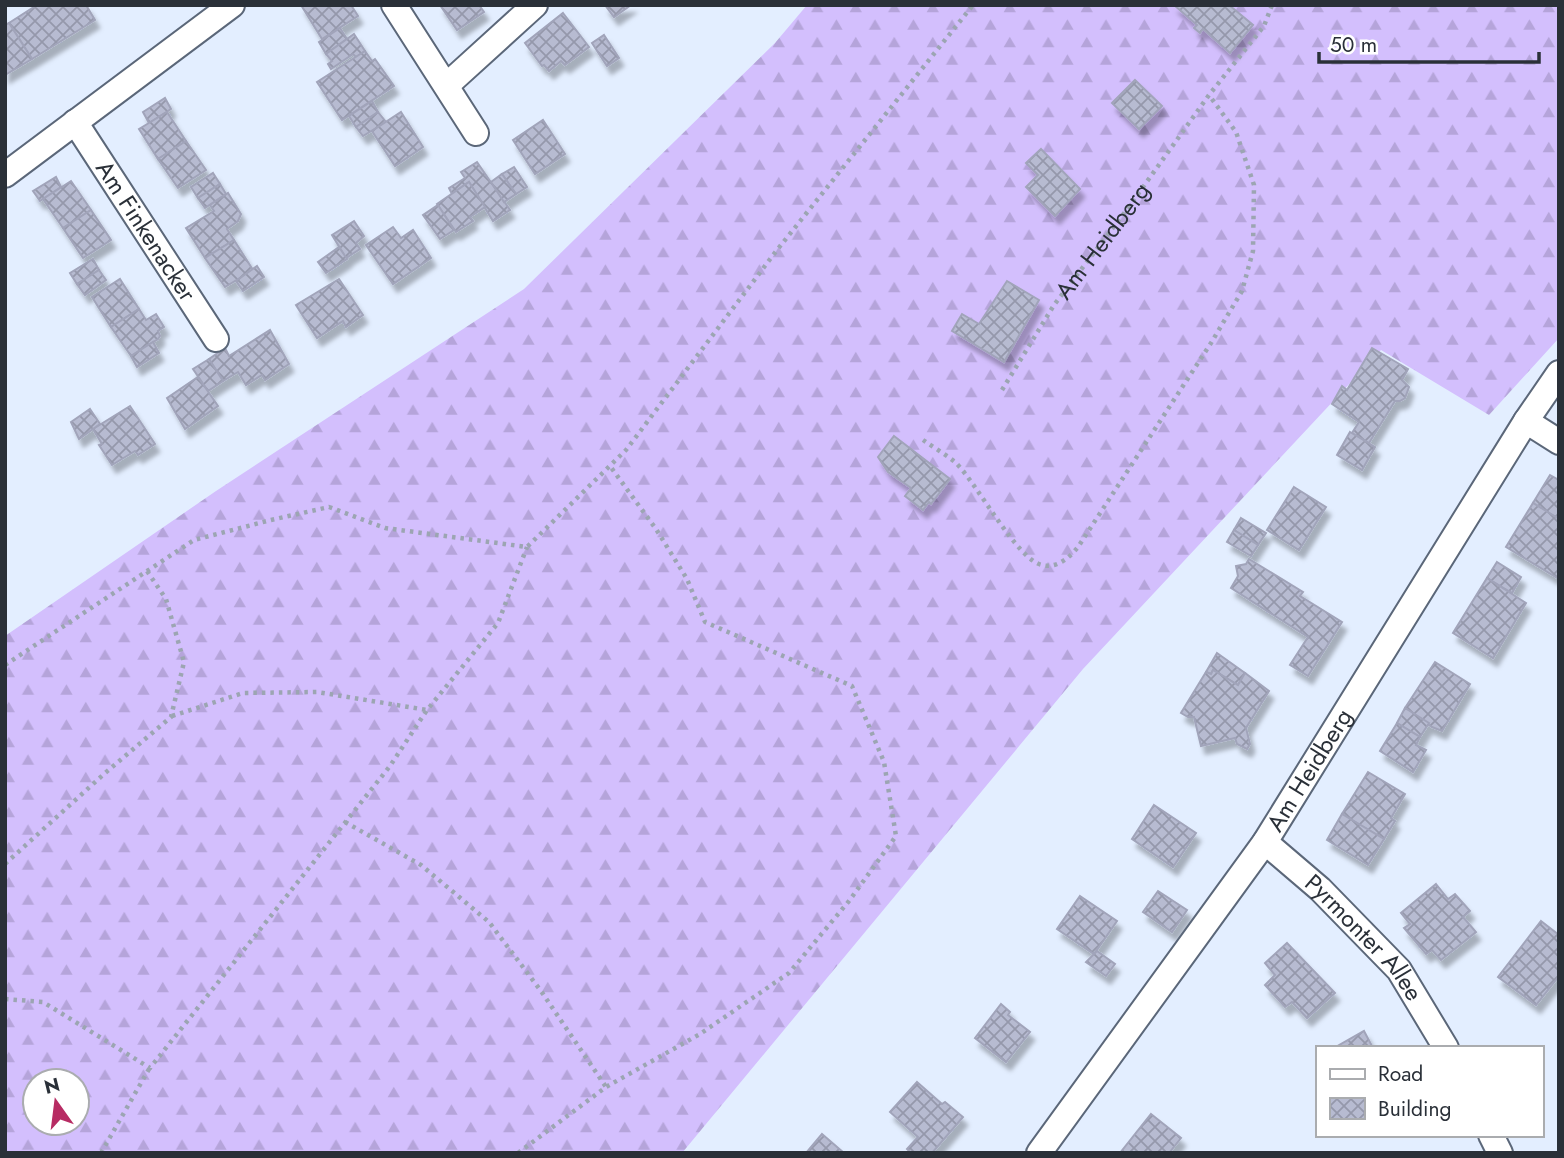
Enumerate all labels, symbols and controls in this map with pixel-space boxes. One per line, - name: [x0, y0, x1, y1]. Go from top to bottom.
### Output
- scale bar: [1319, 21, 1540, 65]
- text: 50 m: [1330, 30, 1377, 60]
- street label: Am Finkenacker: [88, 153, 205, 309]
- street label: Am Heidberg: [1046, 175, 1158, 307]
- street label: Am Heidberg: [1258, 702, 1361, 838]
- street label: Pyrmonter Allee: [1297, 865, 1432, 1007]
- legend: [1316, 1046, 1543, 1137]
- text: Road: [1378, 1059, 1423, 1089]
- north arrow: [21, 1067, 91, 1137]
- text: N: [41, 1071, 63, 1101]
- text: Building: [1378, 1094, 1451, 1124]

